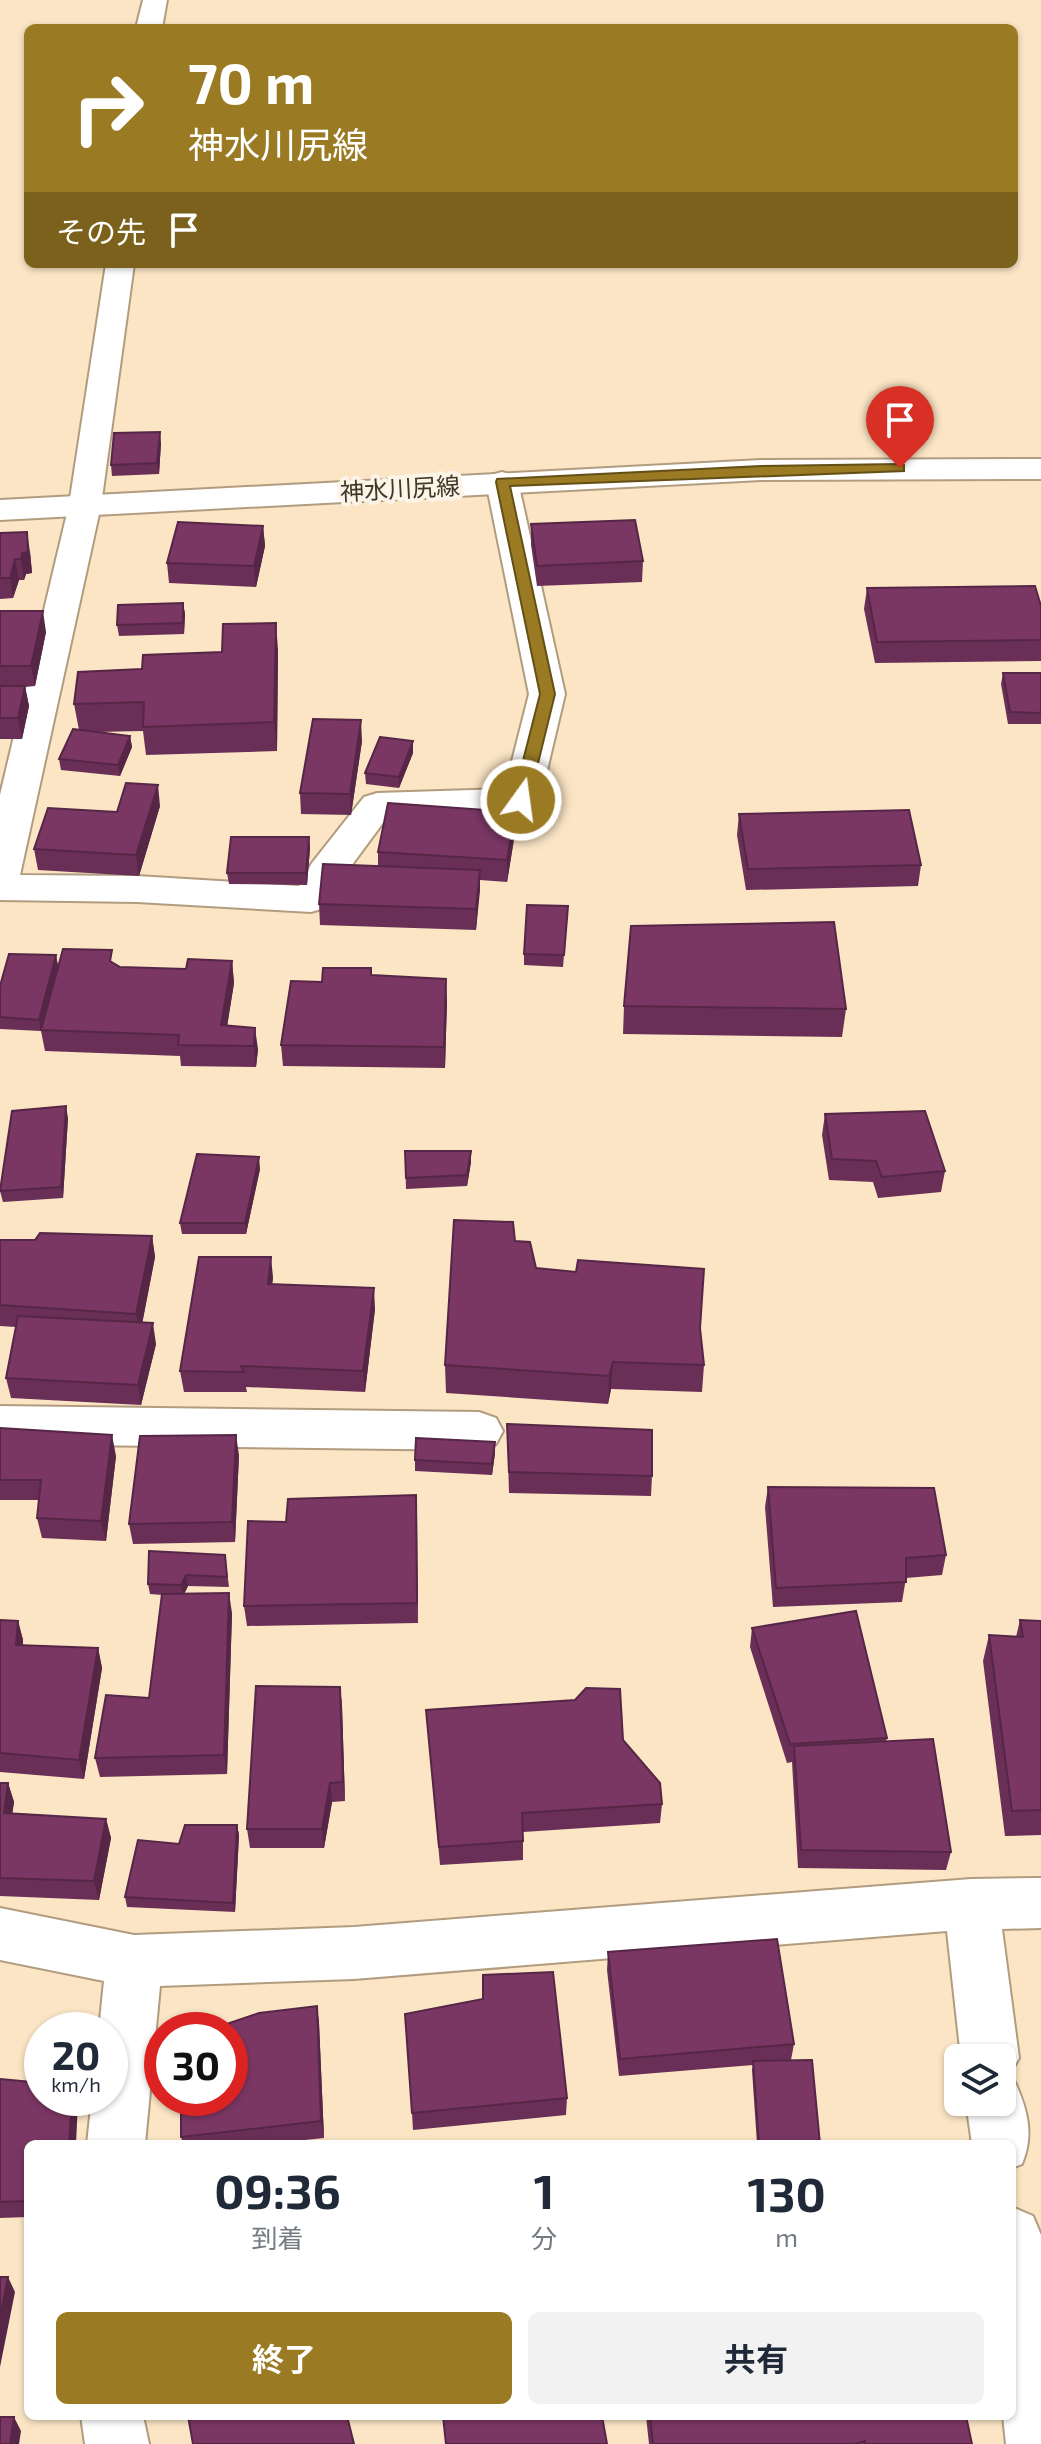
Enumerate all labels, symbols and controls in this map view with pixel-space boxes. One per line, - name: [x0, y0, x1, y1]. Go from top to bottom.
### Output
- text: 70 m: [188, 48, 314, 115]
- icon: right: [56, 56, 160, 160]
- text: 神水川尻線: [188, 122, 368, 165]
- icon: arrive: [162, 208, 206, 252]
- text: その先: [56, 213, 146, 249]
- pin: [866, 386, 934, 468]
- icon: arrive: [878, 398, 922, 442]
- street label: 神水川尻線: [339, 470, 461, 506]
- position arrow: [479, 758, 563, 842]
- speed limit sign: 30: [144, 2012, 248, 2116]
- text: 20: [52, 2030, 100, 2078]
- map controls: [944, 2044, 1016, 2116]
- button: layers: [944, 2044, 1016, 2116]
- text: km/h: [51, 2072, 101, 2096]
- text: 09:36: [214, 2161, 341, 2219]
- text: 1: [534, 2161, 554, 2219]
- text: 130: [747, 2164, 826, 2222]
- text: m: [775, 2221, 798, 2252]
- text: 到着: [252, 2222, 304, 2253]
- text: 分: [531, 2222, 557, 2253]
- button: 終了: [56, 2312, 512, 2404]
- button: 共有: [528, 2312, 984, 2404]

